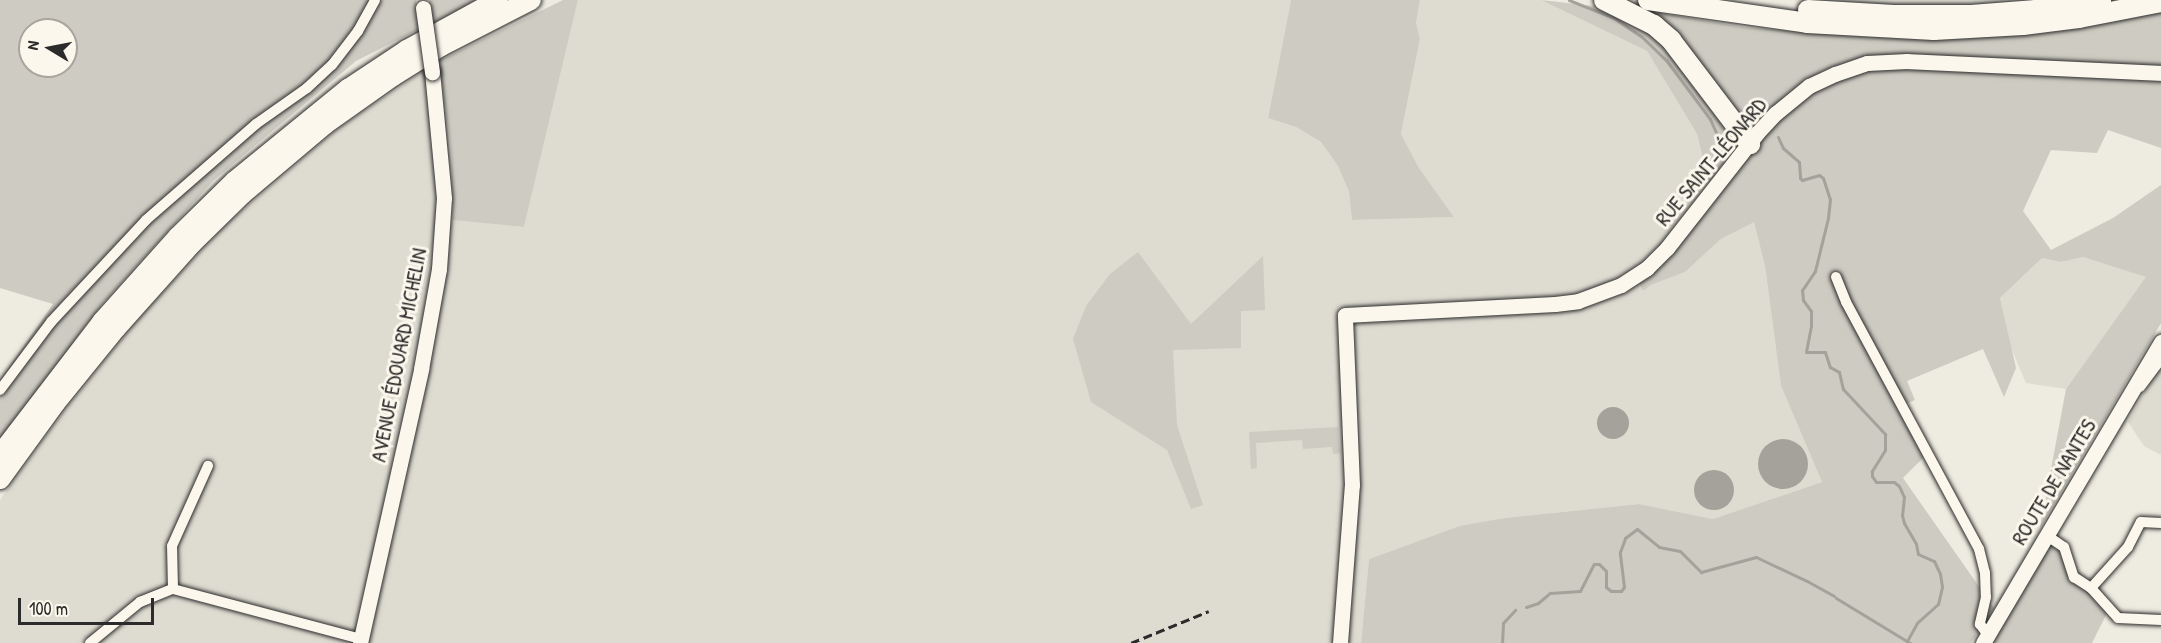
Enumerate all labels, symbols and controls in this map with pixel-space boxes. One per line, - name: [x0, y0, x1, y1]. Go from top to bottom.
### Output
- north arrow: [18, 18, 78, 78]
- text: N: [21, 39, 44, 51]
- street label: RUE SAINT-LÉONARD: [1650, 93, 1772, 231]
- street label: AVENUE ÉDOUARD MICHELIN: [366, 246, 432, 464]
- street label: ROUTE DE NANTES: [2007, 415, 2101, 549]
- scale bar: [21, 586, 158, 624]
- text: 100 m: [29, 596, 68, 621]

